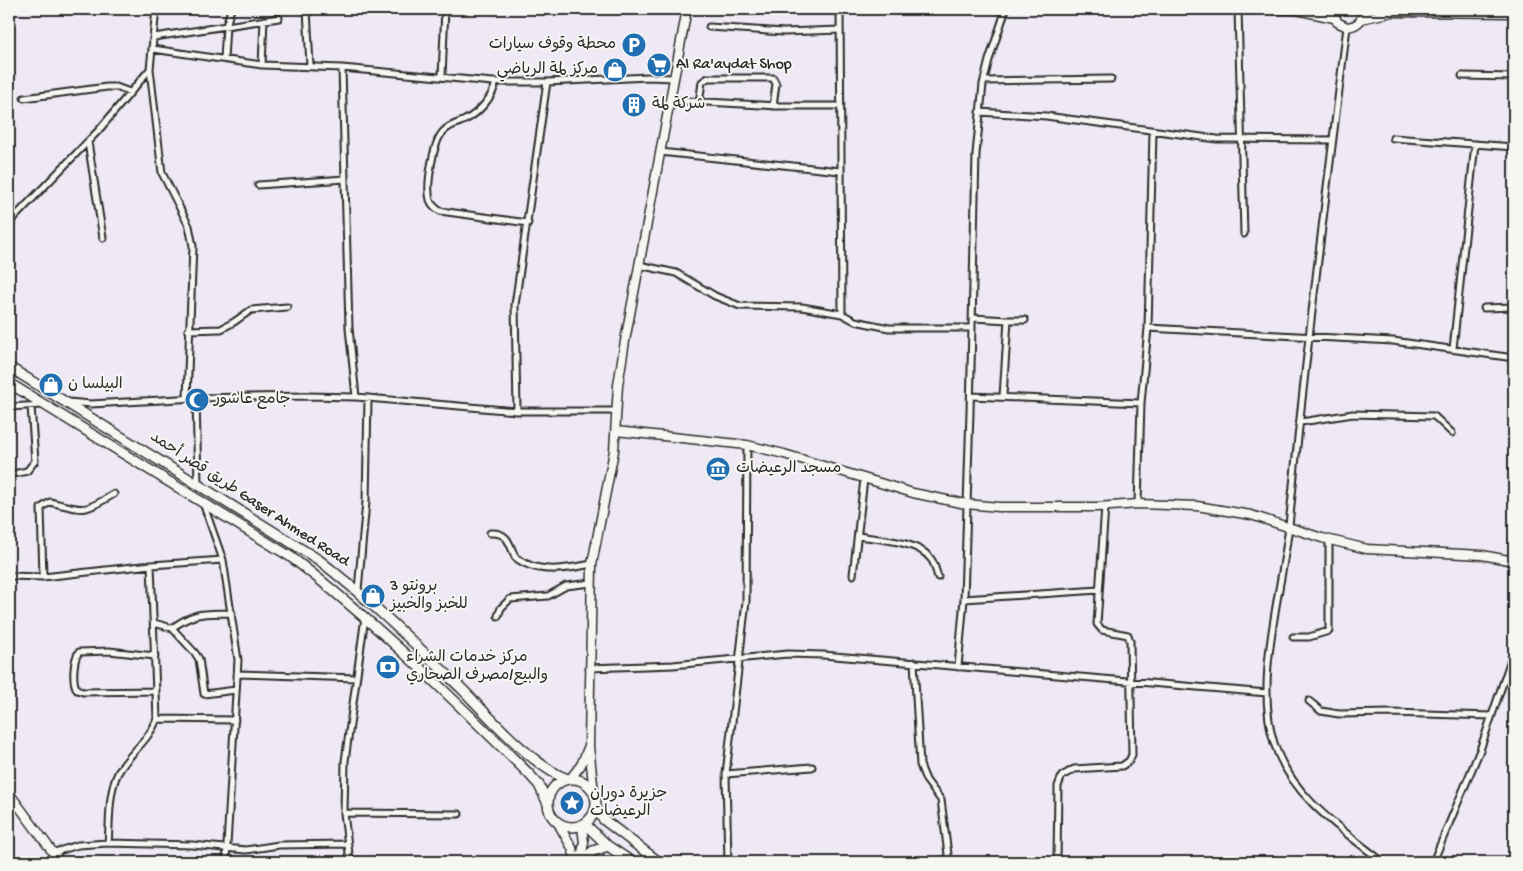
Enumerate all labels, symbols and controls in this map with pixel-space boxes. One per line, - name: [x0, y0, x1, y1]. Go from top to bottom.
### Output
- parking icon: محطة وقوف سيارات: [621, 32, 647, 58]
- place label: محطة وقوف سيارات: [489, 35, 616, 55]
- supermarket icon: Al Ra'aydat Shop: [646, 52, 672, 78]
- place label: Al Ra'aydat Shop: [676, 56, 792, 75]
- shop icon: مركز لمة الرياضي: [602, 57, 628, 83]
- place label: مركز لمة الرياضي: [497, 60, 598, 82]
- building icon: شركة لمة: [621, 92, 647, 118]
- place label: شركة لمة: [652, 95, 705, 115]
- shop icon: البيلسا ن: [38, 372, 64, 398]
- place label: البيلسا ن: [68, 376, 123, 395]
- mosque icon: جامع عاشور: [184, 387, 210, 413]
- place label: جامع عاشور: [212, 391, 291, 410]
- street label: طريق قصر أحمد Gaser Ahmed Road: [146, 427, 355, 573]
- museum icon: مسجد الرعيضات: [705, 456, 731, 482]
- place label: مسجد الرعيضات: [736, 460, 841, 479]
- place label: برونتو 3 للخبز والخبيز: [388, 578, 468, 615]
- shop icon: برونتو 3 للخبز والخبيز: [360, 583, 386, 609]
- place label: مركز خدمات الشراء والبيع/مصرف الصحاري: [406, 649, 548, 686]
- bank icon: مركز خدمات الشراء والبيع/مصرف الصحاري: [375, 654, 401, 680]
- place label: جزيرة دوران الرعيضات: [590, 785, 667, 822]
- place icon: جزيرة دوران الرعيضات: [559, 790, 585, 816]

